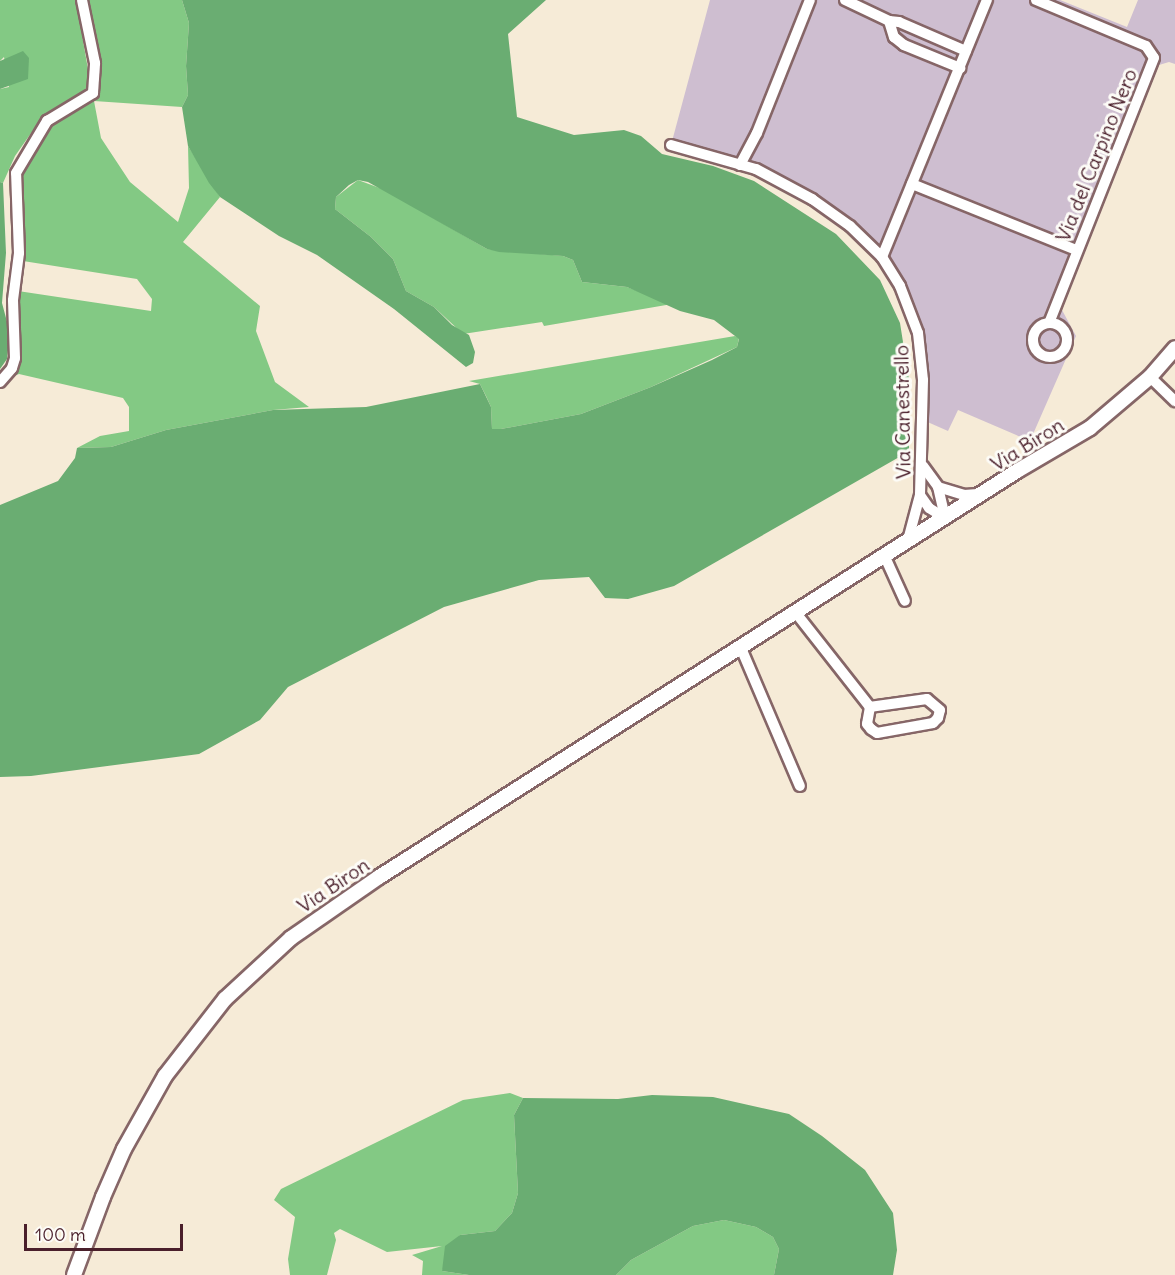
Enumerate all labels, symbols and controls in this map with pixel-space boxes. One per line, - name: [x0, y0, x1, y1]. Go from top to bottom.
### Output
- street label: Via del Carpino Nero: [1050, 65, 1142, 245]
- street label: Via Canestrello: [889, 345, 915, 479]
- street label: Via Biron: [986, 412, 1068, 476]
- street label: Via Biron: [292, 852, 374, 918]
- scale bar: [27, 1212, 186, 1250]
- text: 100 m: [35, 1223, 86, 1246]

